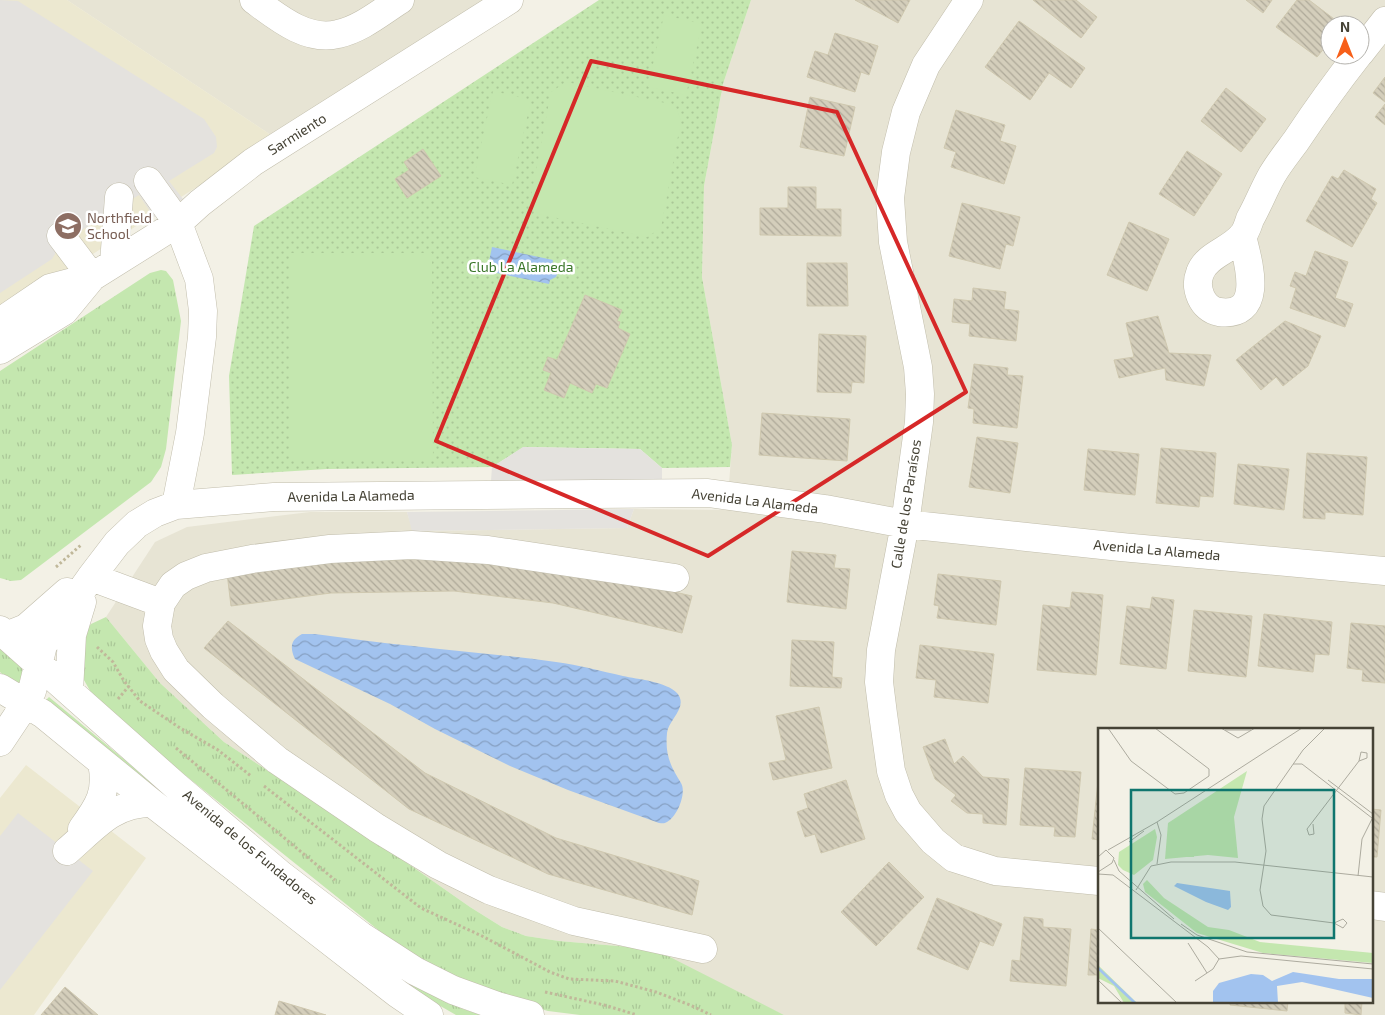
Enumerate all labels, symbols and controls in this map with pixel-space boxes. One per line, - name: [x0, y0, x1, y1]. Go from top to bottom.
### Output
- north arrow: [1320, 15, 1370, 65]
- text: N: [1340, 18, 1350, 35]
- street label: Sarmiento: [264, 109, 329, 158]
- place label: Northfield School: [87, 209, 152, 242]
- school or university icon: Northfield School: [53, 211, 83, 241]
- park label: Club La Alameda: [469, 258, 573, 275]
- street label: Calle de los Paraísos: [887, 438, 924, 570]
- street label: Avenida La Alameda: [691, 484, 819, 517]
- street label: Avenida La Alameda: [287, 486, 415, 505]
- street label: Avenida La Alameda: [1093, 535, 1221, 564]
- inset map: [1098, 728, 1372, 1002]
- street label: Avenida de los Fundadores: [180, 785, 321, 908]

